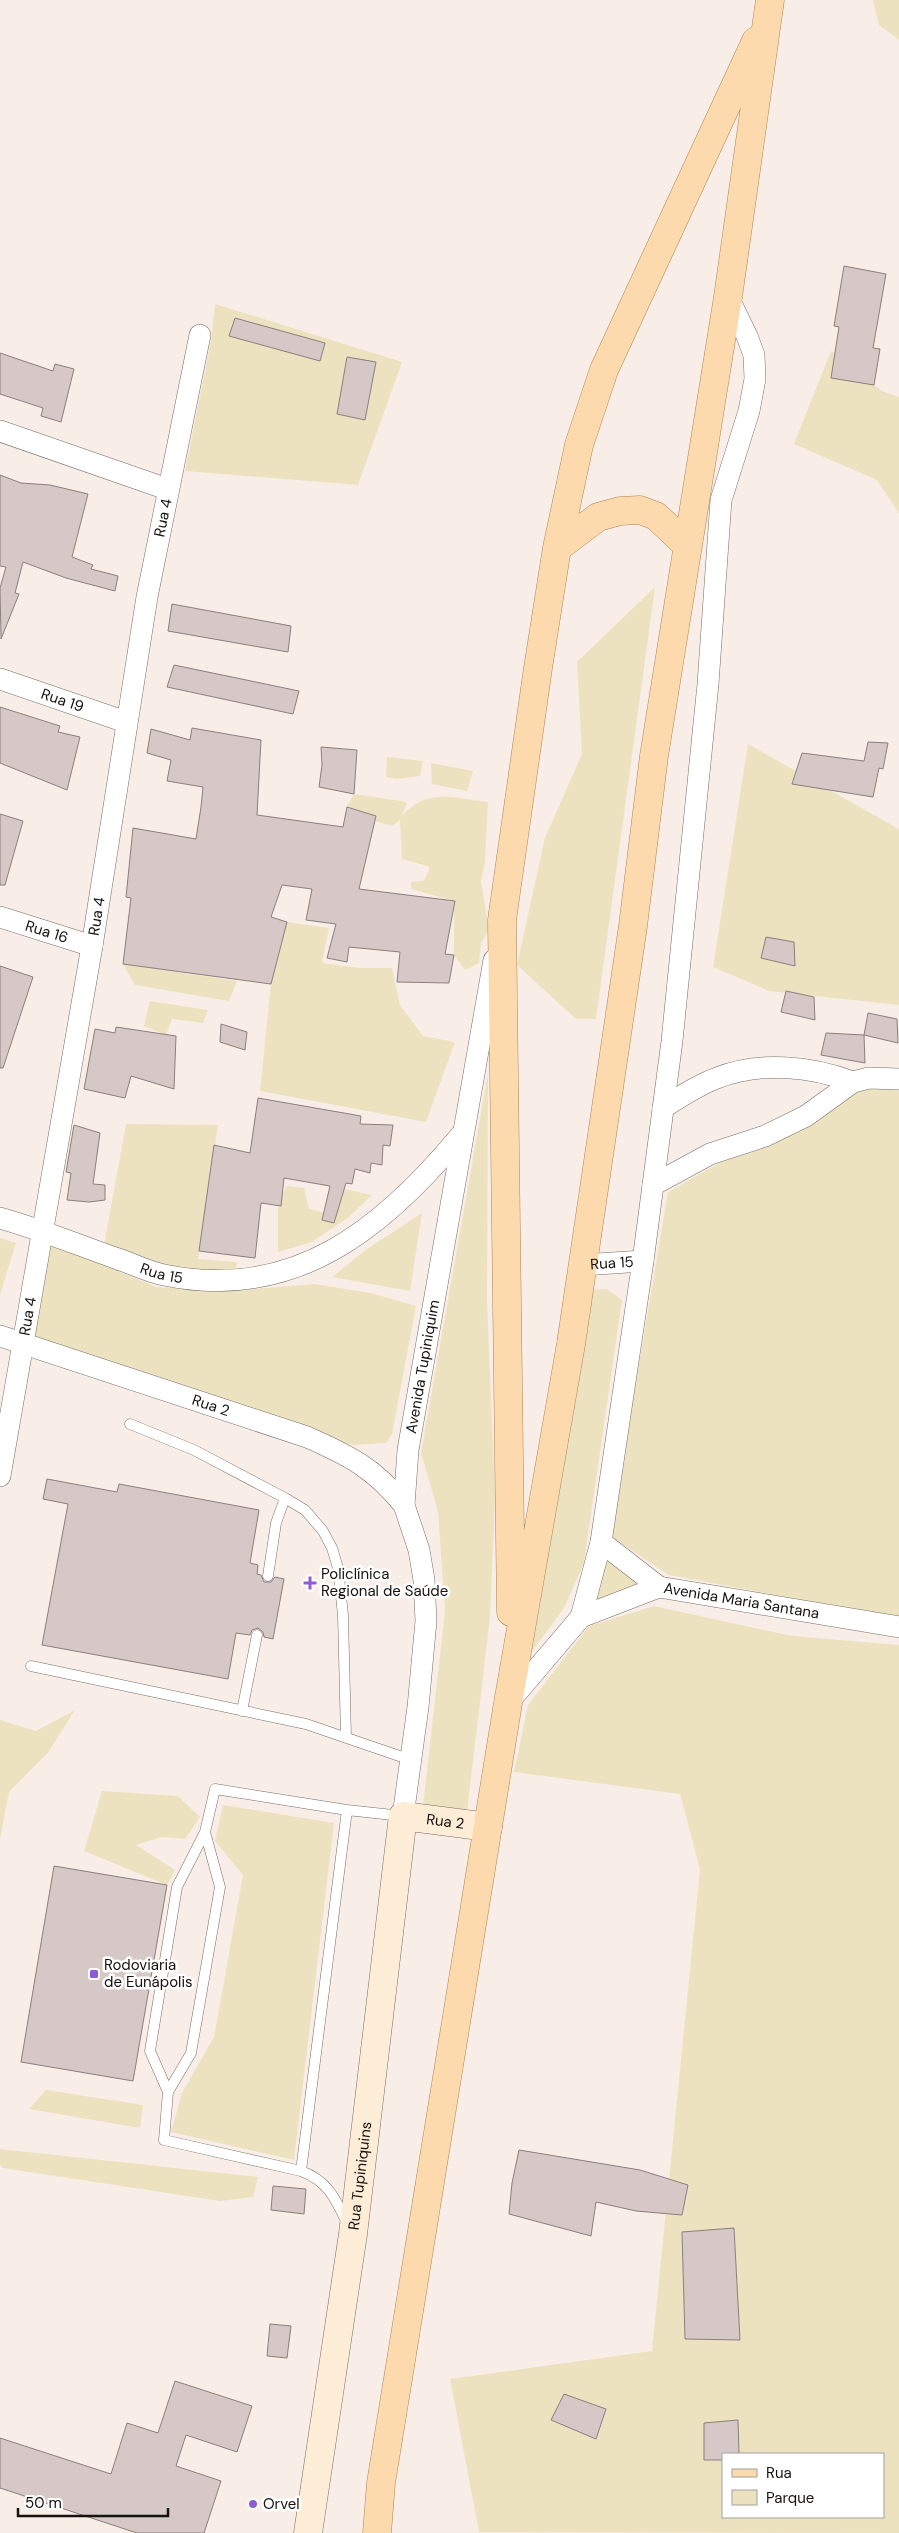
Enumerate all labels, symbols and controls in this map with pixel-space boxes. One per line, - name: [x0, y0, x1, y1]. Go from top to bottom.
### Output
- street label: Rua 4: [149, 497, 177, 539]
- street label: Rua 19: [39, 684, 86, 717]
- street label: Rua 4: [84, 896, 110, 937]
- street label: Rua 16: [23, 916, 71, 948]
- street label: Rua 15: [590, 1252, 634, 1274]
- street label: Rua 15: [137, 1258, 184, 1288]
- street label: Rua 4: [15, 1296, 41, 1337]
- street label: Avenida Tupiniquim: [401, 1298, 444, 1435]
- street label: Rua 2: [190, 1390, 232, 1421]
- place label: Policlínica Regional de Saúde: [321, 1564, 448, 1601]
- marker: Policlínica Regional de Saúde: [303, 1576, 317, 1590]
- street label: Avenida Maria Santana: [662, 1578, 821, 1624]
- street label: Rua 2: [425, 1809, 466, 1834]
- place label: Rodoviaria de Eunápolis: [104, 1955, 193, 1992]
- marker: Rodoviaria de Eunápolis: [88, 1968, 100, 1980]
- street label: Rua Tupiniquins: [344, 2120, 376, 2231]
- legend: [722, 2453, 884, 2518]
- text: Rua: [766, 2463, 792, 2483]
- scale bar: [18, 2486, 168, 2518]
- text: Parque: [766, 2488, 814, 2508]
- text: 50 m: [25, 2493, 62, 2513]
- place label: Orvel: [263, 2494, 300, 2514]
- marker: Orvel: [247, 2498, 259, 2510]

